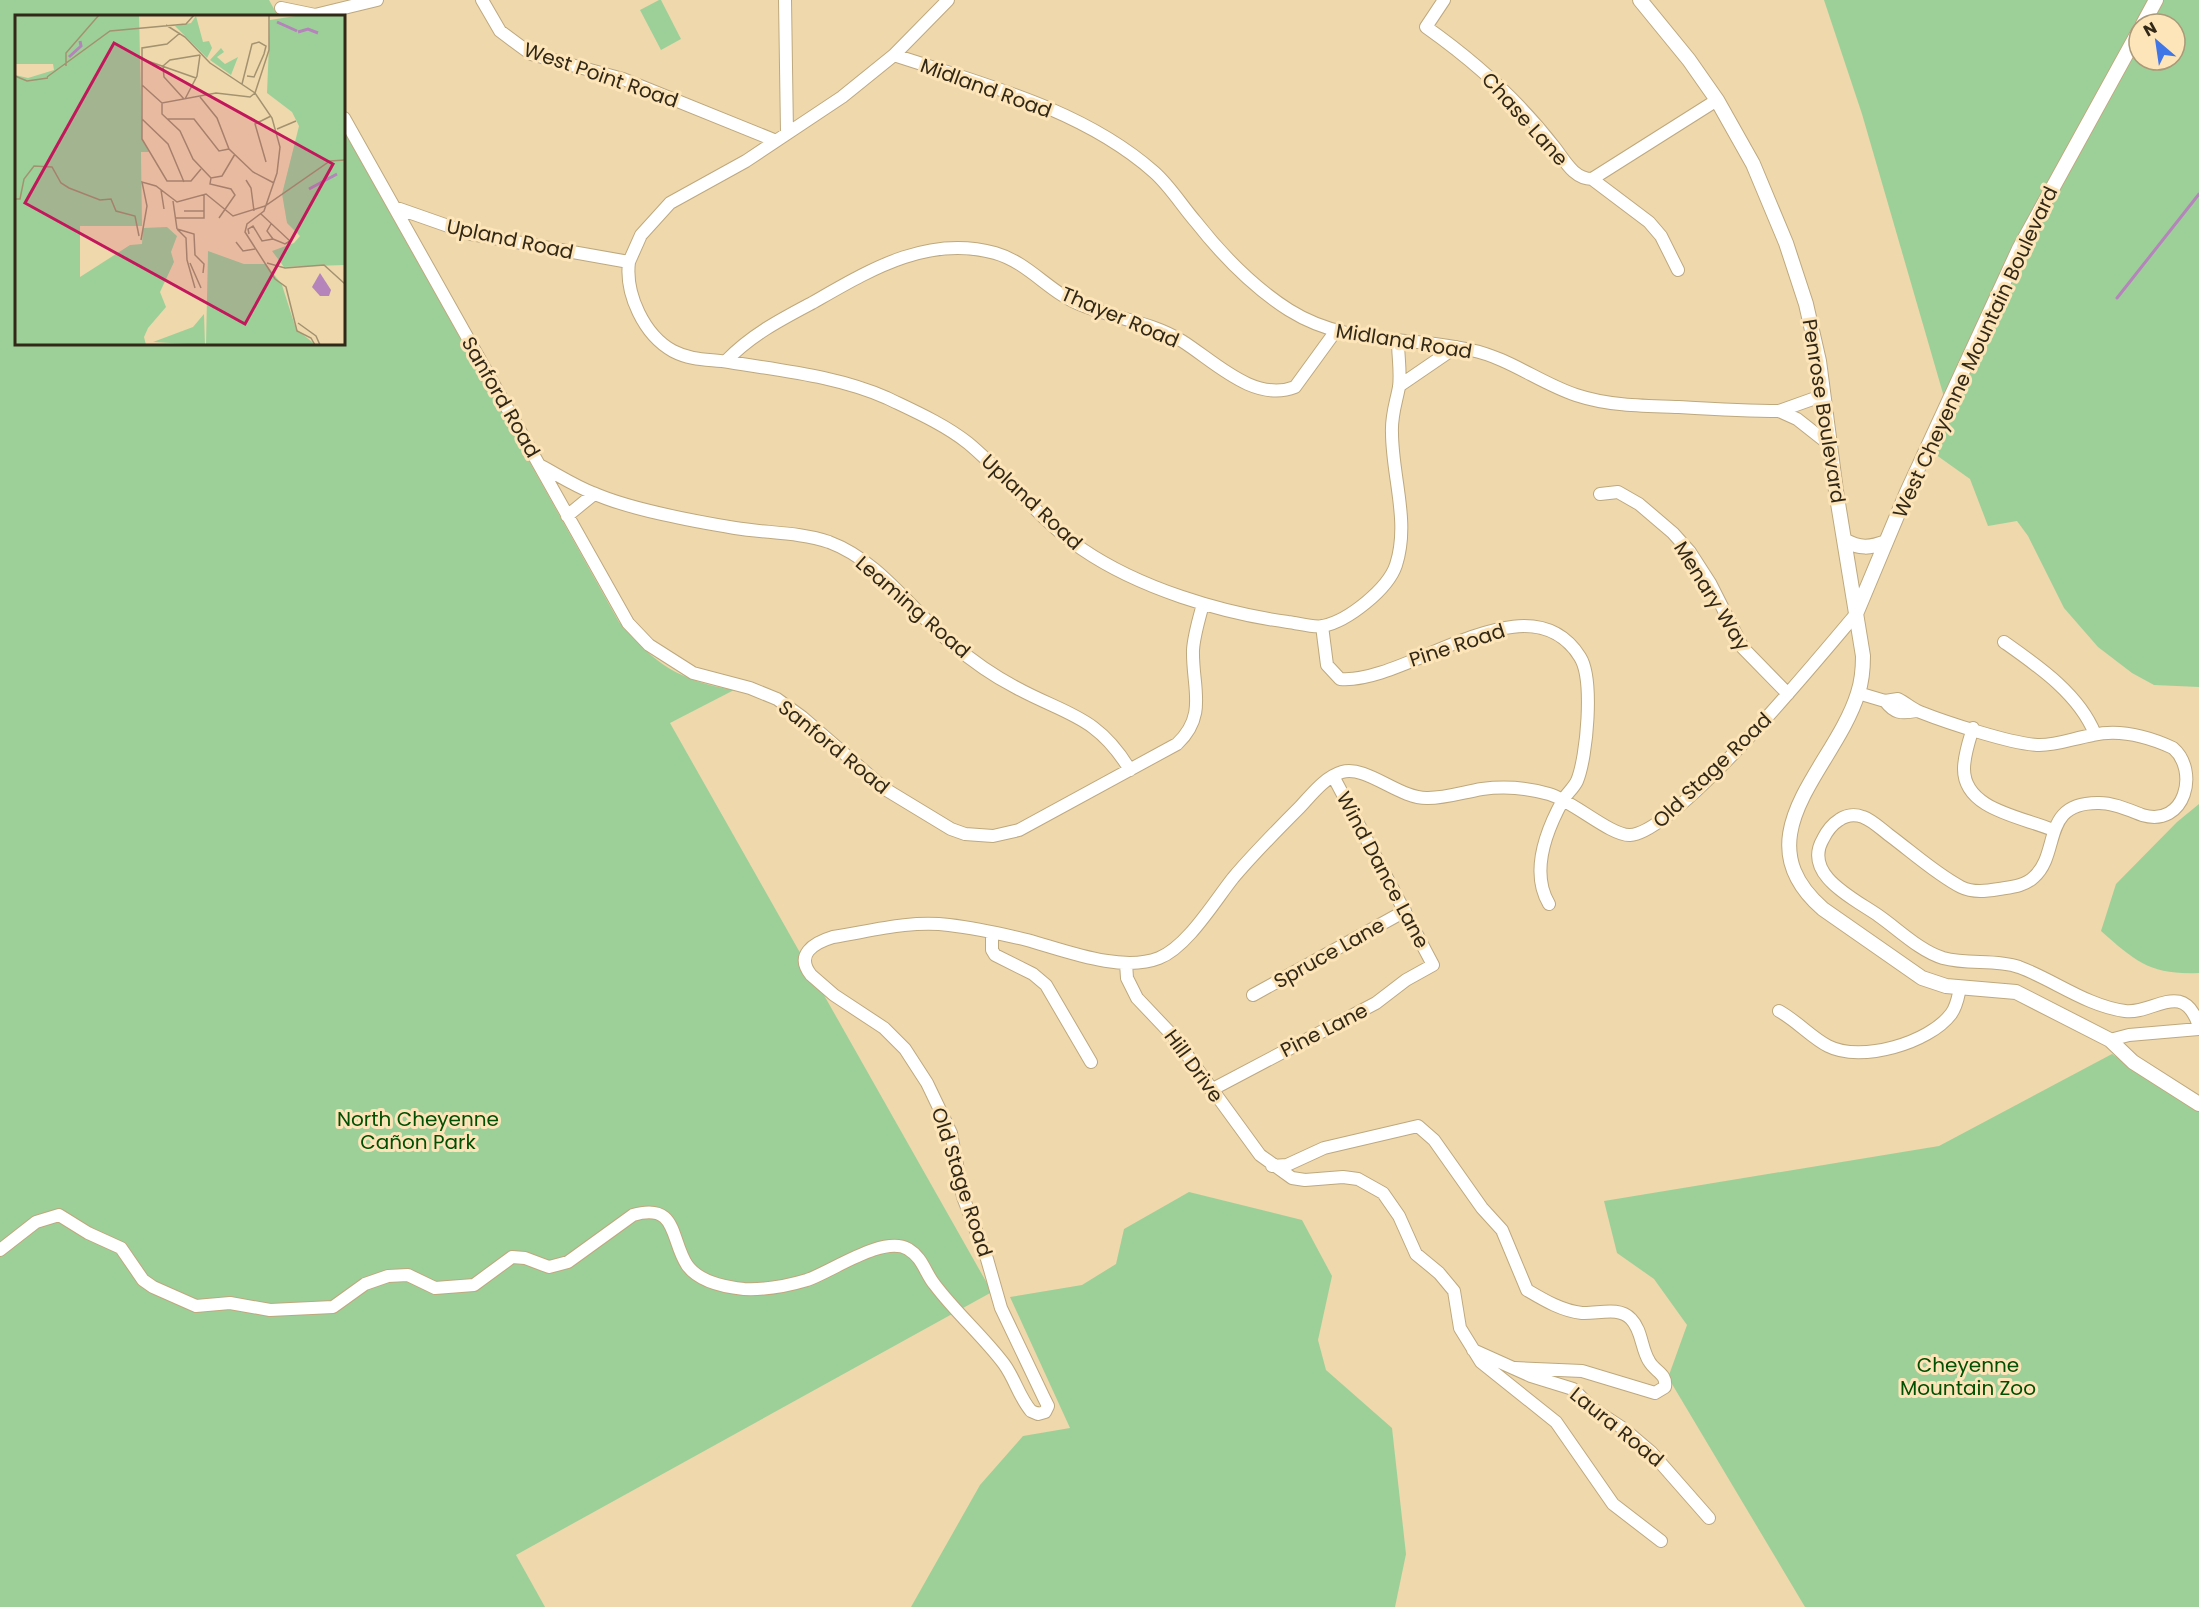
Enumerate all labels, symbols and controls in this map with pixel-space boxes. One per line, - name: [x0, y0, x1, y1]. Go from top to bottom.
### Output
- north arrow: [2127, 12, 2187, 72]
- inset map: [15, 15, 345, 345]
- text: N: [2139, 16, 2161, 42]
- street label: West Point Road: [520, 35, 682, 115]
- street label: Midland Road: [916, 51, 1056, 125]
- street label: Chase Lane: [1475, 66, 1575, 172]
- street label: West Cheyenne Mountain Boulevard: [1886, 182, 2064, 522]
- street label: Upland Road: [444, 212, 576, 266]
- street label: Thayer Road: [1057, 280, 1183, 354]
- street label: Midland Road: [1334, 316, 1474, 366]
- street label: Penrose Boulevard: [1796, 317, 1852, 505]
- street label: Sanford Road: [455, 331, 547, 463]
- street label: Upland Road: [975, 448, 1089, 556]
- street label: Menary Way: [1667, 536, 1757, 656]
- street label: Leaming Road: [850, 549, 976, 665]
- street label: Pine Road: [1406, 616, 1508, 674]
- street label: Sanford Road: [772, 693, 896, 801]
- street label: Old Stage Road: [1646, 706, 1778, 834]
- street label: Wind Dance Lane: [1330, 787, 1436, 953]
- street label: Spruce Lane: [1269, 911, 1389, 995]
- street label: Pine Lane: [1276, 996, 1372, 1064]
- street label: Hill Drive: [1158, 1024, 1230, 1108]
- street label: Old Stage Road: [925, 1104, 999, 1260]
- park label: North Cheyenne Cañon Park: [337, 1105, 499, 1156]
- park label: Cheyenne Mountain Zoo: [1900, 1351, 2036, 1402]
- street label: Laura Road: [1564, 1380, 1670, 1474]

